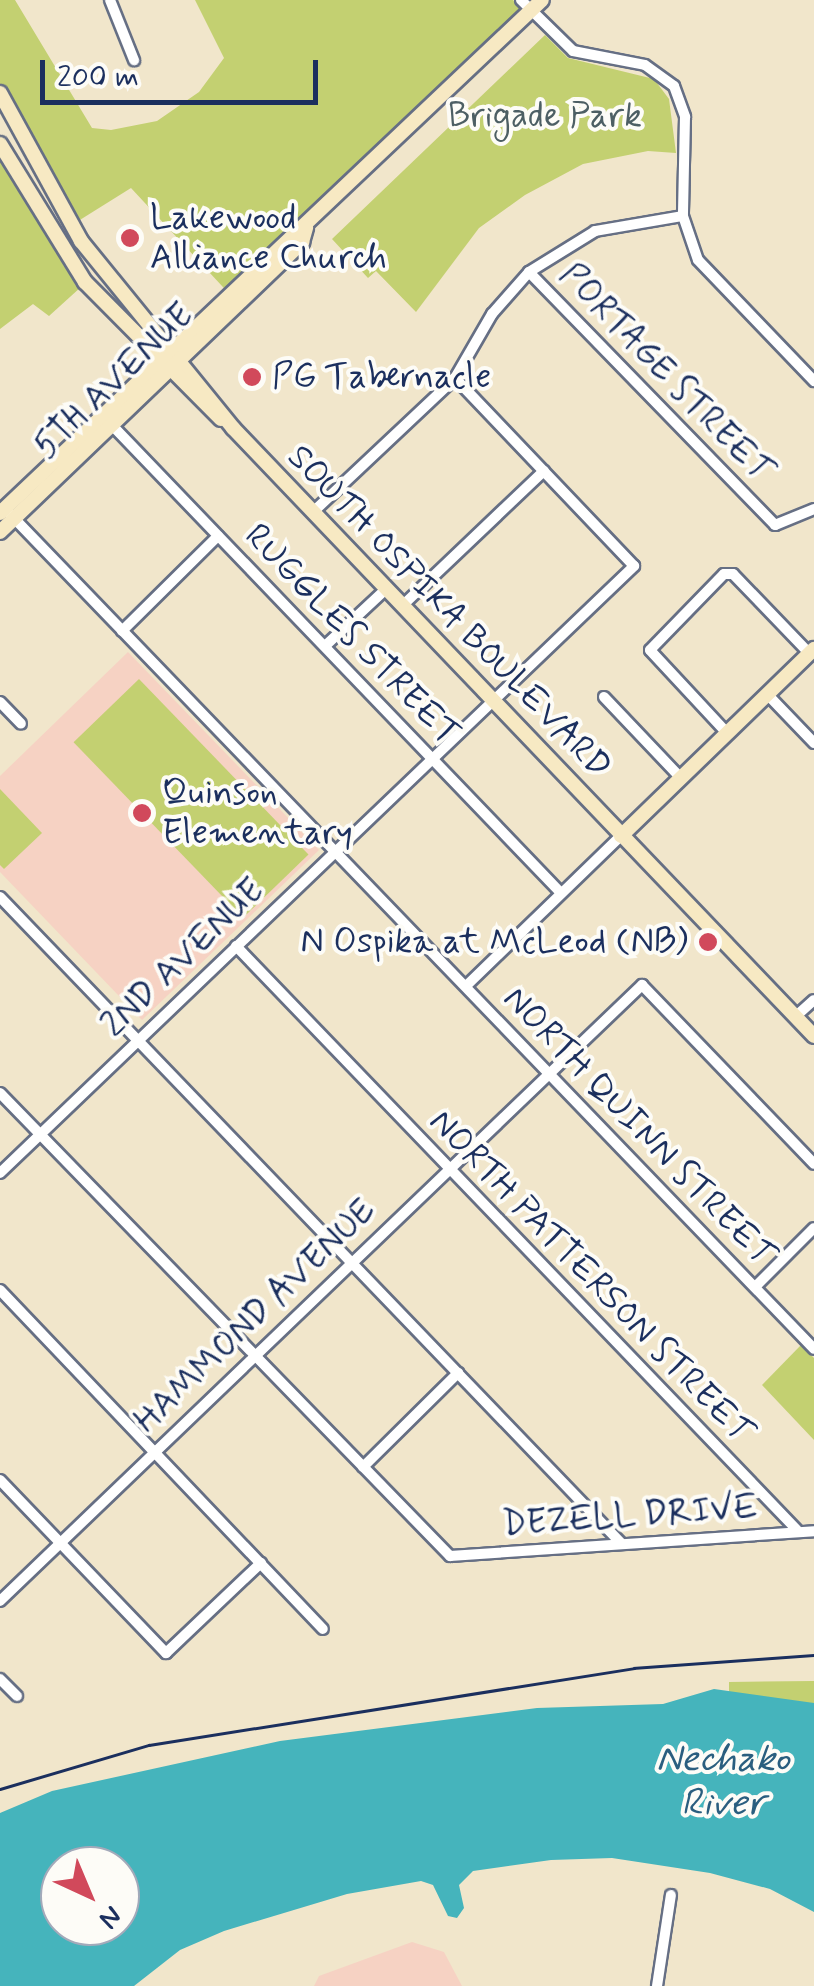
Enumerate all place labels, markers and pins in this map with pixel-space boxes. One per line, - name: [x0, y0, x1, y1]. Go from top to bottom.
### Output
- place label: Lakewood Alliance Church: [150, 197, 390, 279]
- marker: Lakewood Alliance Church: [119, 227, 141, 249]
- place label: PG Tabernacle: [272, 356, 484, 398]
- marker: PG Tabernacle: [241, 366, 263, 388]
- place label: Quinson Elementary: [162, 772, 353, 854]
- marker: Quinson Elementary: [131, 802, 153, 824]
- place label: N Ospika at McLeod (NB): [302, 921, 688, 963]
- marker: N Ospika at McLeod (NB): [697, 931, 719, 953]

